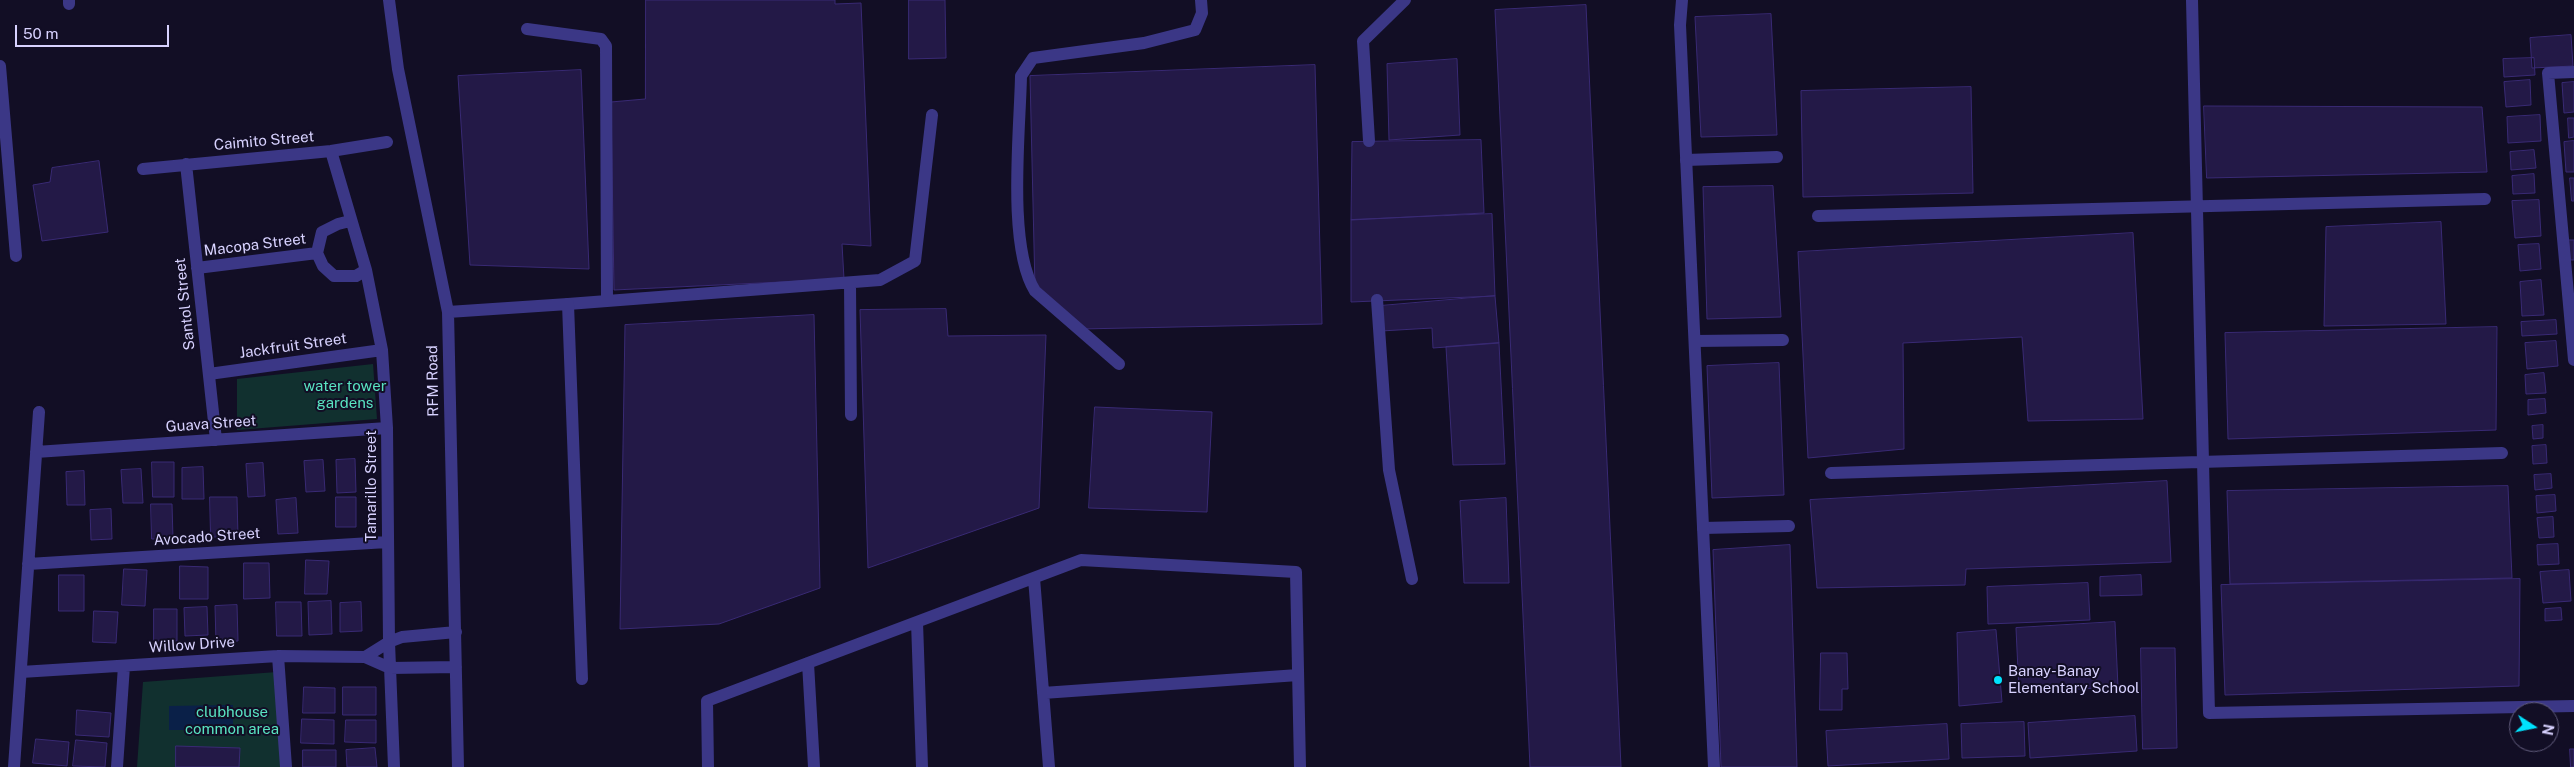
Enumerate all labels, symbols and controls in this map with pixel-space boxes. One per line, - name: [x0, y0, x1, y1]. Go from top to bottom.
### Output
- scale bar: [18, 15, 171, 47]
- text: 50 m: [23, 25, 58, 42]
- street label: Caimito Street: [213, 128, 315, 154]
- street label: Macopa Street: [203, 230, 307, 260]
- street label: Santol Street: [171, 257, 199, 351]
- street label: Jackfruit Street: [238, 330, 348, 362]
- street label: RFM Road: [423, 345, 443, 417]
- park label: water tower gardens: [303, 377, 387, 412]
- street label: Guava Street: [165, 412, 257, 436]
- street label: Tamarillo Street: [362, 430, 380, 542]
- street label: Avocado Street: [153, 524, 261, 550]
- street label: Willow Drive: [148, 633, 236, 657]
- place label: Banay-Banay Elementary School: [2008, 662, 2140, 697]
- marker: Banay-Banay Elementary School: [1992, 674, 2004, 686]
- north arrow: [2509, 702, 2559, 752]
- park label: clubhouse common area: [185, 703, 279, 738]
- text: N: [2539, 723, 2557, 737]

